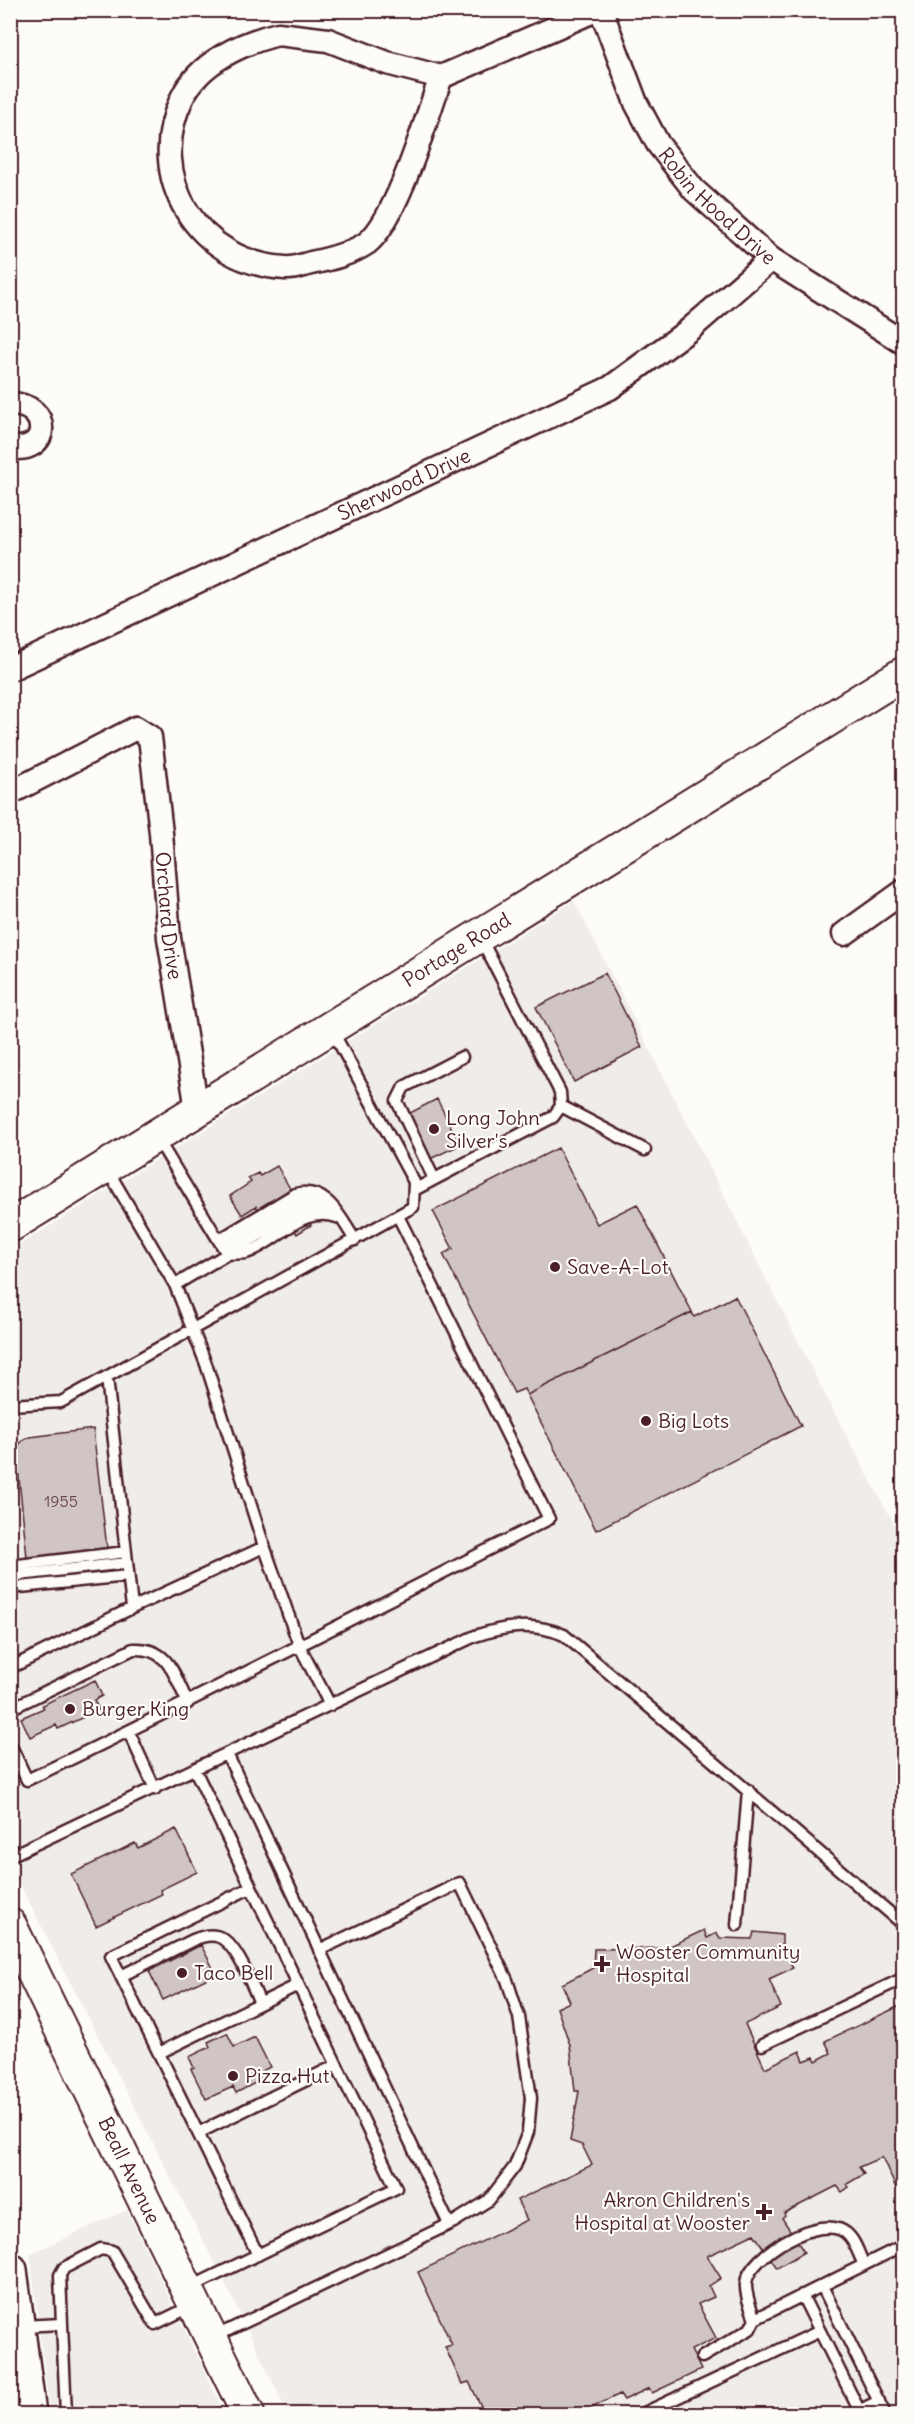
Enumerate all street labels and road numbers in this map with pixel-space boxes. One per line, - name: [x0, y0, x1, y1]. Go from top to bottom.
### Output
- street label: Robin Hood Drive: [653, 142, 782, 270]
- street label: Sherwood Drive: [333, 442, 474, 526]
- street label: Orchard Drive: [150, 851, 189, 981]
- street label: Portage Road: [397, 906, 515, 992]
- street label: Beall Avenue: [93, 2113, 167, 2228]

